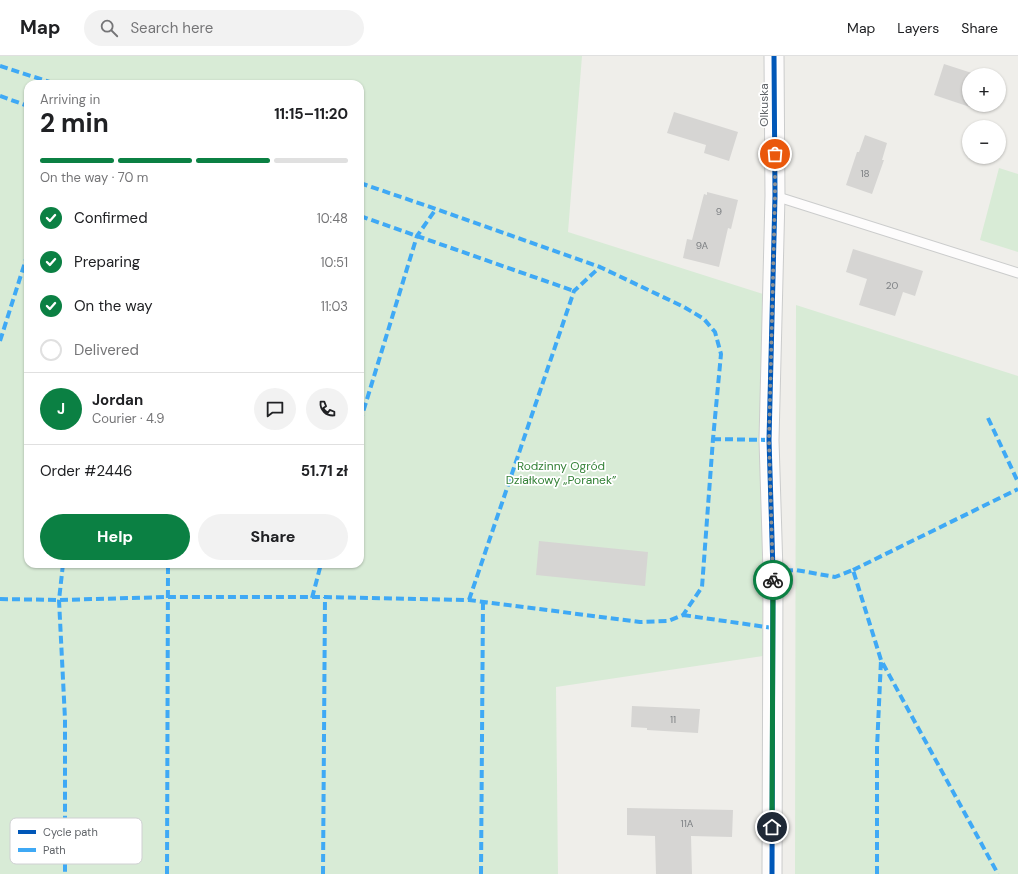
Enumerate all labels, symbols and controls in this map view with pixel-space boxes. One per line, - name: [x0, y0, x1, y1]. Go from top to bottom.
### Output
- search box: [84, 10, 364, 46]
- text: Map: [20, 15, 60, 40]
- icon: search: [98, 17, 120, 39]
- text: Search here: [130, 18, 213, 38]
- text: Map: [847, 19, 875, 37]
- text: Layers: [897, 19, 939, 37]
- text: Share: [961, 19, 998, 37]
- map controls: [962, 68, 1006, 164]
- button: +: [962, 68, 1006, 112]
- street label: Olkuska: [756, 83, 772, 127]
- text: Arriving in: [40, 91, 100, 108]
- text: 11:15–11:20: [274, 104, 348, 124]
- text: 2 min: [40, 106, 109, 140]
- button: −: [962, 120, 1006, 164]
- pin: [758, 137, 792, 171]
- icon: bag: [764, 143, 786, 165]
- house number: 18: [860, 167, 870, 180]
- text: On the way · 70 m: [40, 169, 148, 186]
- house number: 9: [716, 205, 722, 218]
- icon: check: [40, 207, 62, 229]
- text: Confirmed: [74, 208, 148, 228]
- text: 10:48: [317, 210, 348, 227]
- house number: 9A: [696, 239, 709, 252]
- icon: check: [40, 251, 62, 273]
- text: Preparing: [74, 252, 140, 272]
- text: 10:51: [320, 254, 348, 271]
- house number: 20: [886, 279, 898, 292]
- icon: check: [40, 295, 62, 317]
- text: On the way: [74, 296, 153, 316]
- text: 11:03: [321, 298, 348, 315]
- text: Delivered: [74, 340, 139, 360]
- button: chat: [254, 388, 296, 430]
- button: phone: [306, 388, 348, 430]
- text: Jordan: [92, 390, 143, 410]
- text: J: [57, 399, 65, 419]
- text: Courier · 4.9: [92, 410, 164, 427]
- park label: Rodzinny Ogród Działkowy „Poranek”: [506, 458, 617, 488]
- text: Order #2446: [40, 461, 132, 481]
- text: 51.71 zł: [301, 461, 348, 481]
- button: Help: [40, 514, 190, 560]
- button: Share: [198, 514, 348, 560]
- courier: [753, 560, 793, 600]
- icon: bike: [762, 569, 784, 591]
- house number: 11: [670, 713, 676, 726]
- pin: [755, 810, 789, 844]
- icon: home: [761, 816, 783, 838]
- house number: 11A: [681, 817, 694, 830]
- legend: [10, 818, 142, 864]
- text: Cycle path: [43, 825, 98, 839]
- text: Path: [43, 843, 66, 857]

